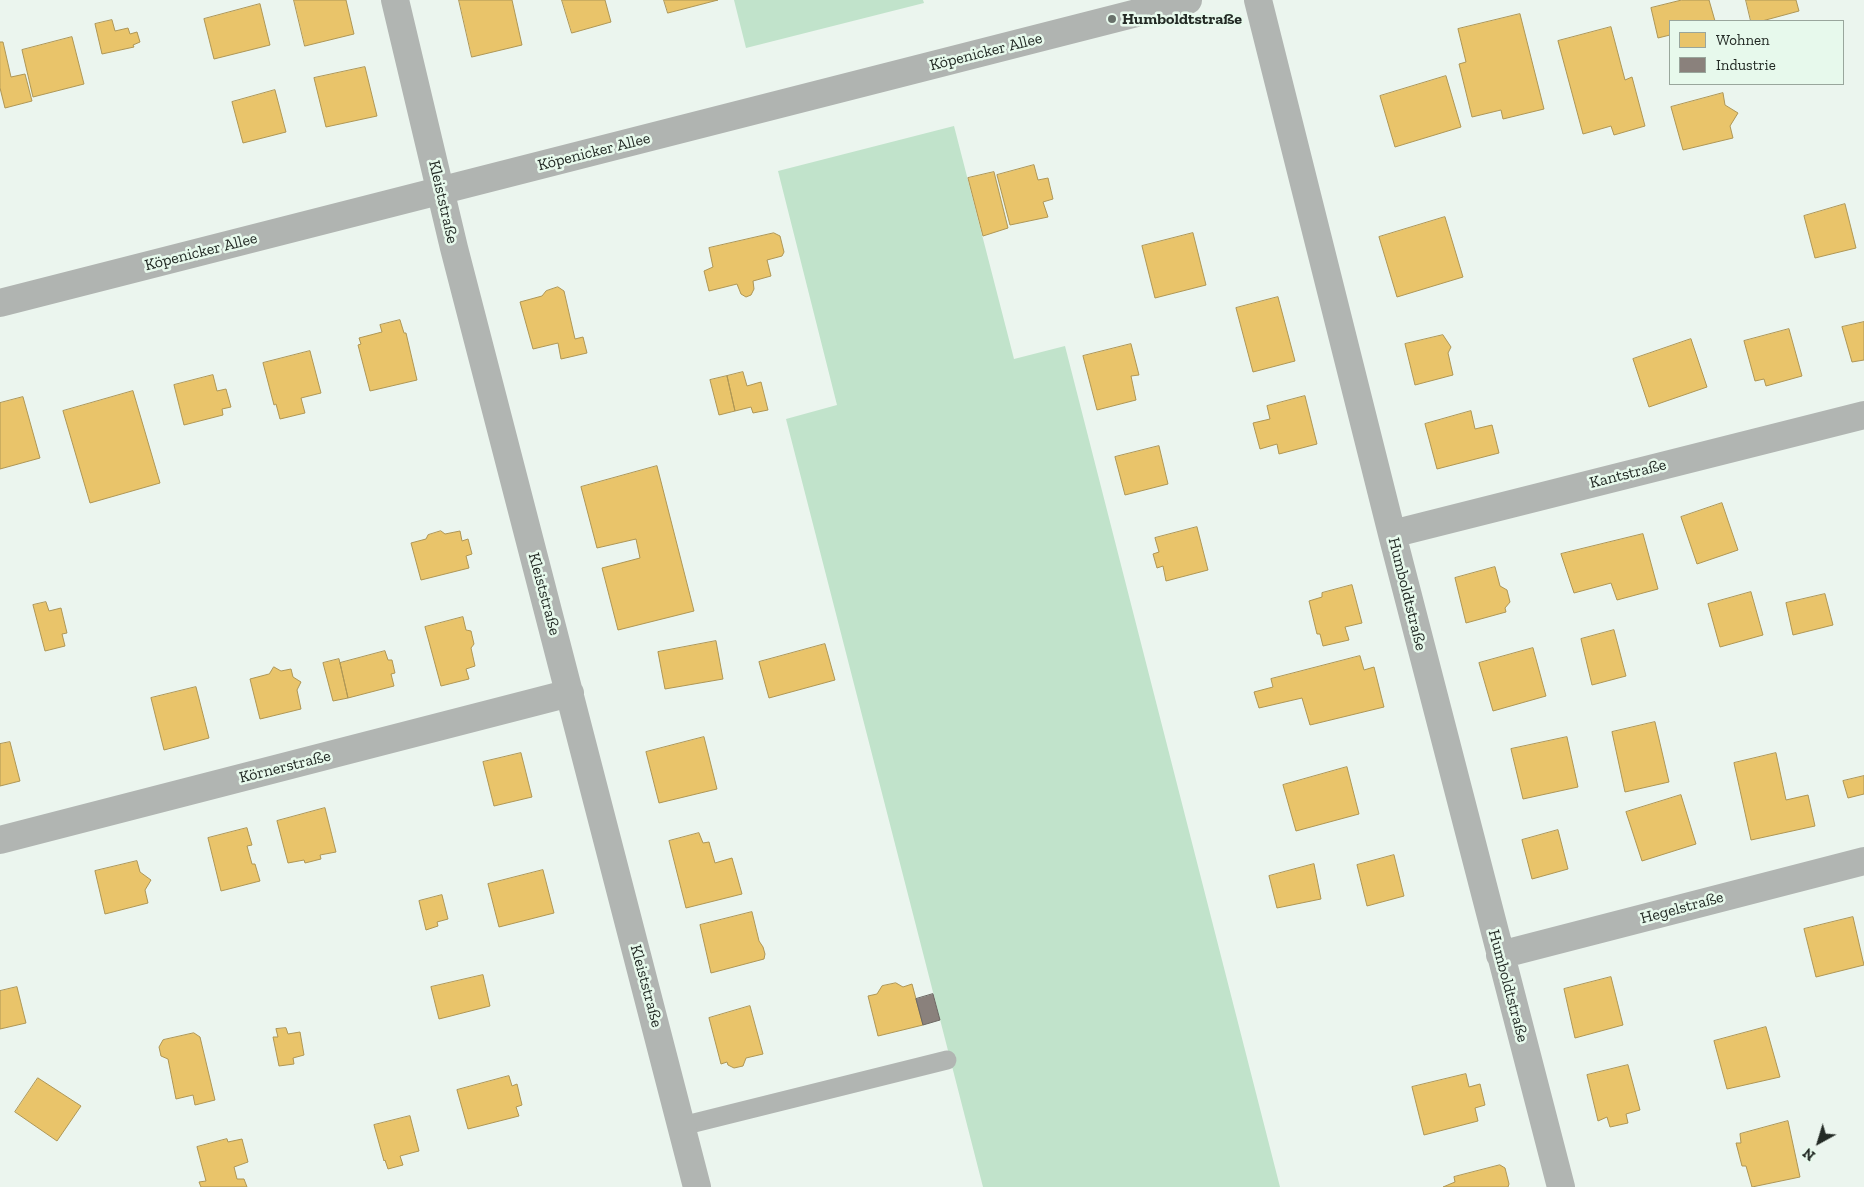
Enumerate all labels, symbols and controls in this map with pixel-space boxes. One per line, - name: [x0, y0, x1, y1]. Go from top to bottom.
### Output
- place label: Humboldtstraße: [1122, 9, 1242, 29]
- marker: Humboldtstraße: [1106, 13, 1118, 25]
- legend: [1669, 20, 1844, 85]
- street label: Köpenicker Allee: [928, 29, 1044, 75]
- text: Wohnen: [1716, 31, 1770, 49]
- text: Industrie: [1716, 56, 1776, 74]
- street label: Köpenicker Allee: [536, 129, 652, 175]
- street label: Kleiststraße: [424, 159, 462, 245]
- street label: Köpenicker Allee: [143, 229, 259, 275]
- street label: Kantstraße: [1588, 455, 1668, 493]
- street label: Humboldtstraße: [1384, 536, 1430, 652]
- street label: Kleiststraße: [524, 551, 564, 637]
- street label: Körnerstraße: [237, 746, 333, 788]
- street label: Hegelstraße: [1638, 888, 1726, 928]
- street label: Humboldtstraße: [1484, 928, 1532, 1044]
- street label: Kleiststraße: [626, 943, 666, 1029]
- north arrow: [1794, 1117, 1844, 1167]
- text: N: [1800, 1144, 1819, 1164]

